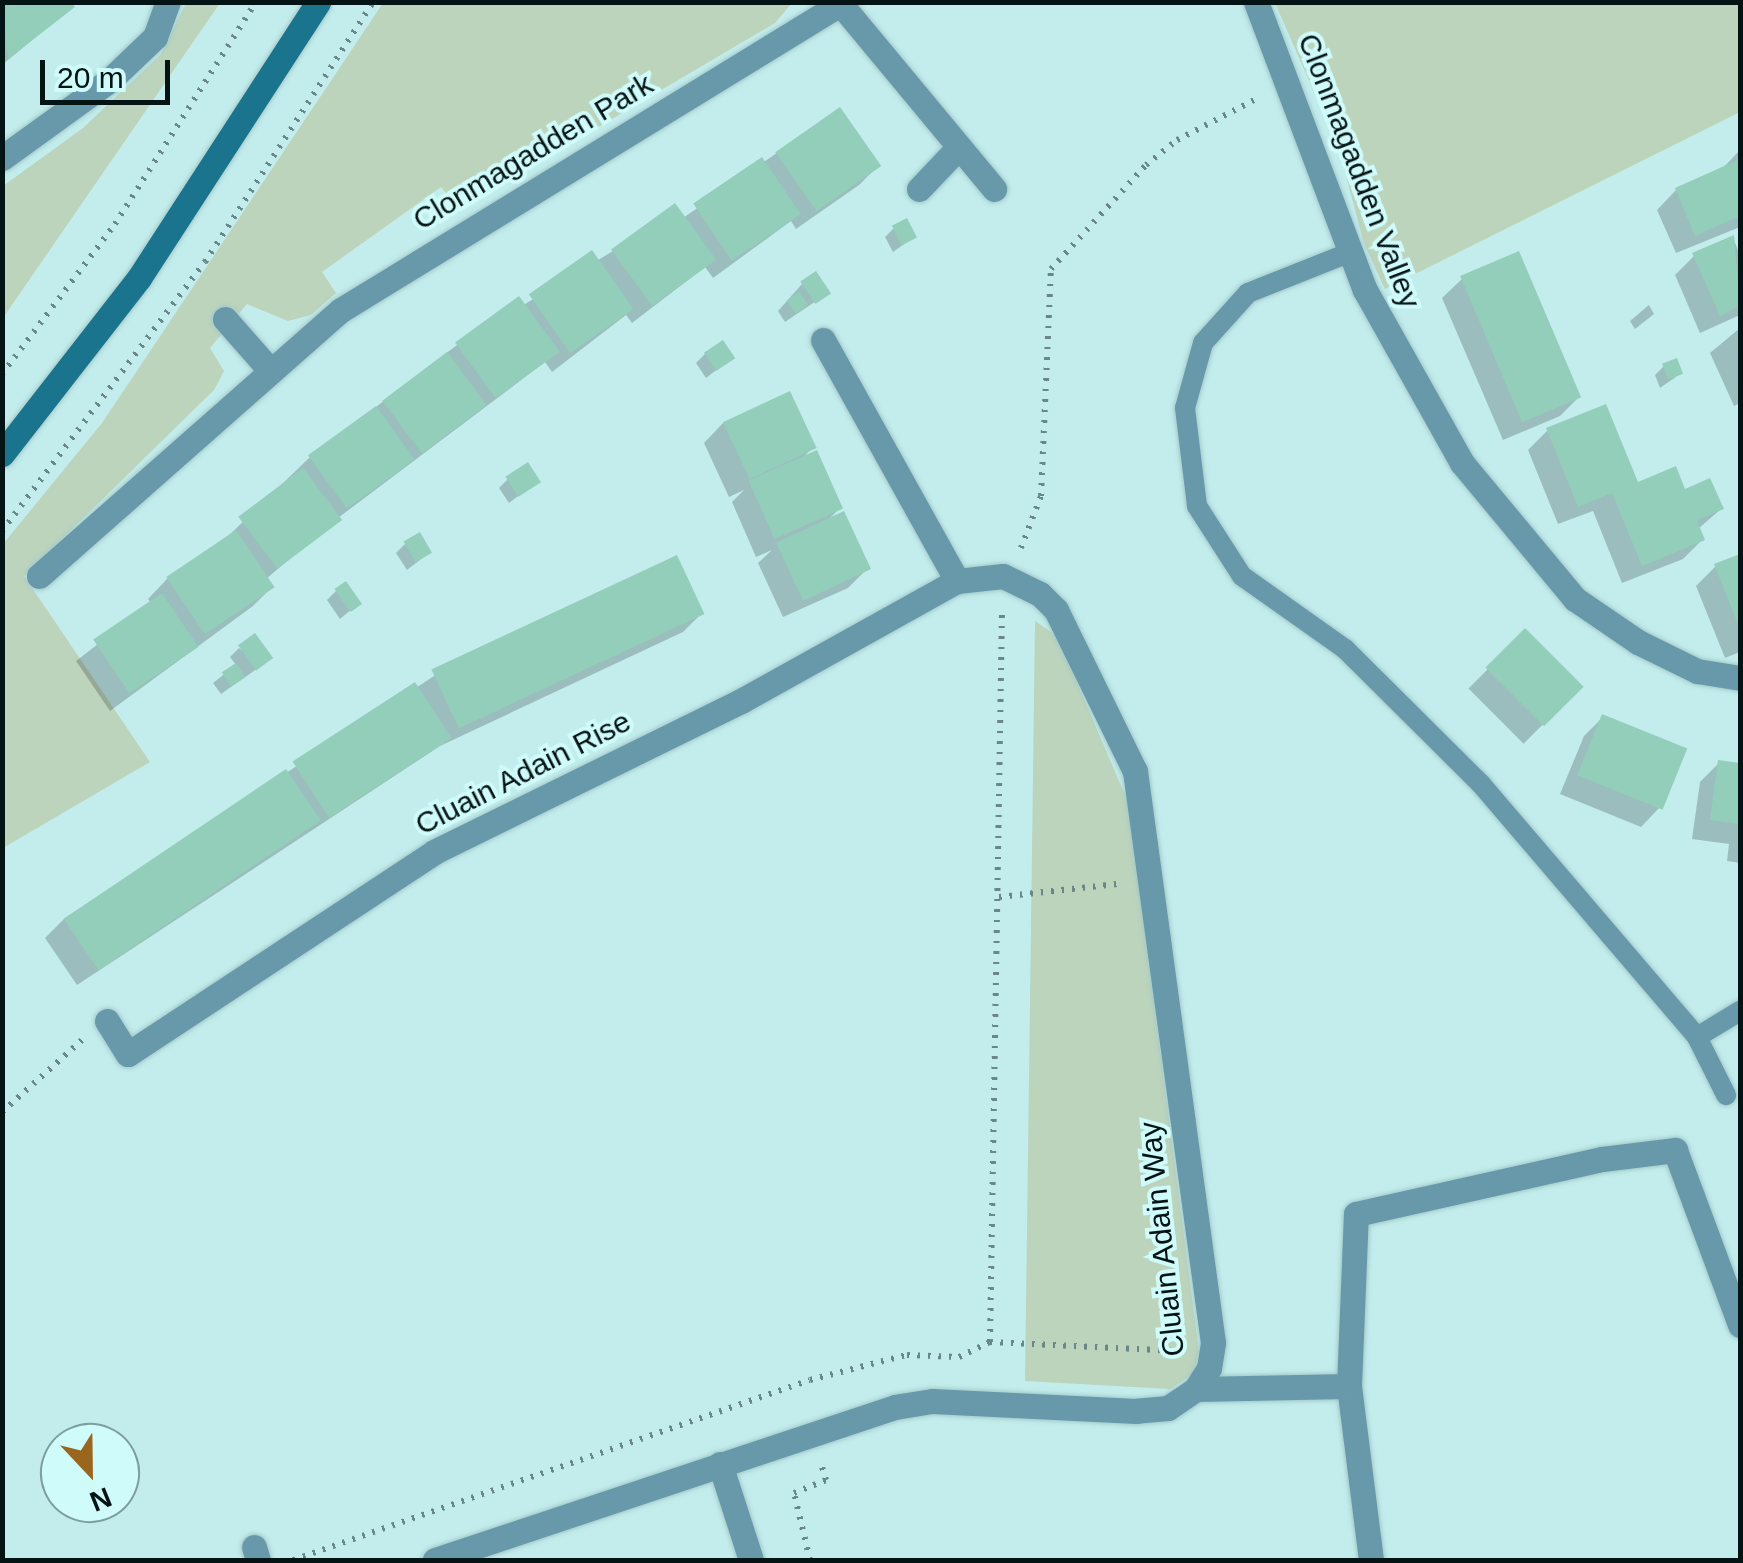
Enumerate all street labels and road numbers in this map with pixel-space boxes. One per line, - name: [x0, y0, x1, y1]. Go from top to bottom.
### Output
- street label: Clonmagadden Valley: [1290, 29, 1428, 313]
- street label: Clonmagadden Park: [407, 66, 659, 238]
- street label: Cluain Adain Rise: [409, 703, 637, 843]
- street label: Cluain Adain Way: [1132, 1119, 1192, 1359]

